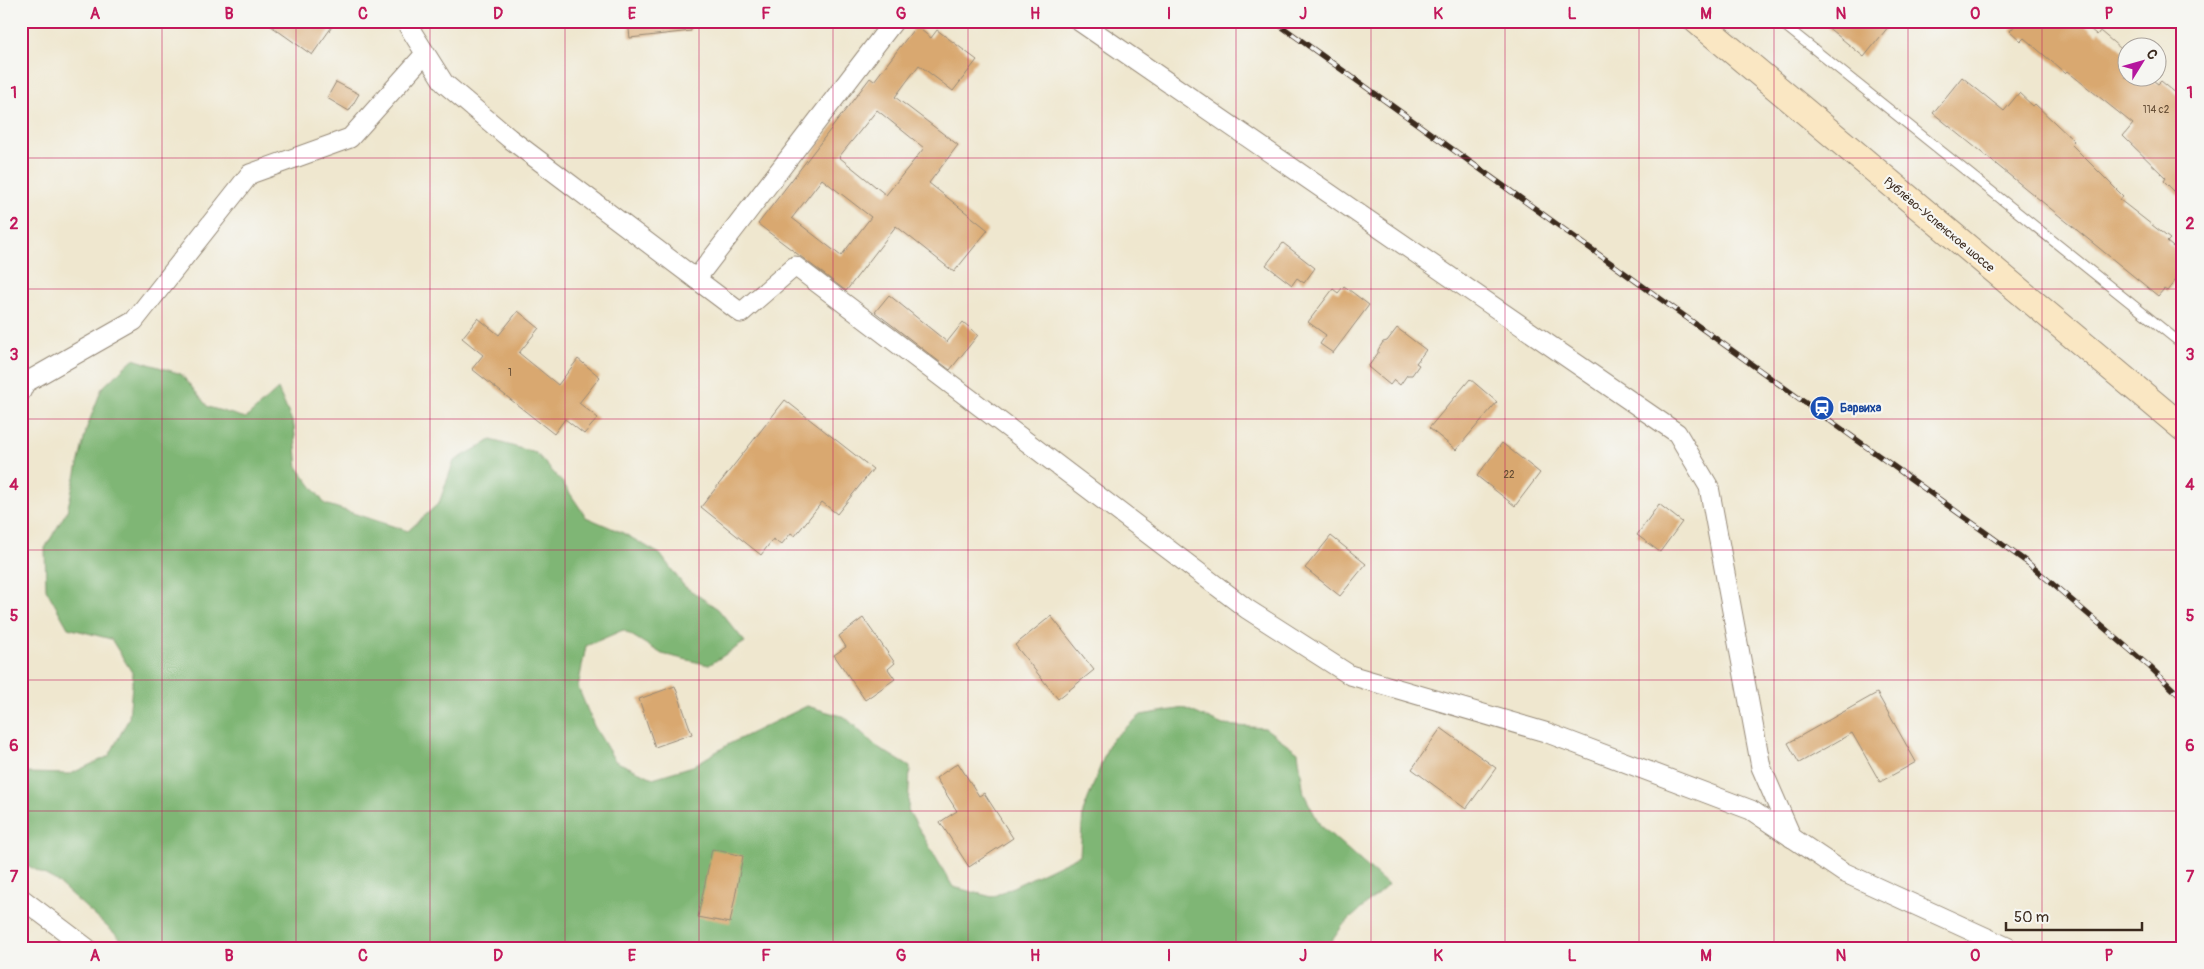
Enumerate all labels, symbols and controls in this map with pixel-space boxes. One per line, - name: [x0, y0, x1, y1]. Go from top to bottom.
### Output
- text: A: [90, 4, 101, 24]
- text: B: [224, 4, 234, 24]
- text: C: [358, 4, 368, 24]
- text: D: [493, 4, 503, 24]
- text: E: [628, 4, 637, 24]
- text: F: [761, 4, 771, 24]
- text: G: [896, 4, 907, 24]
- text: H: [1030, 4, 1040, 24]
- text: I: [1167, 4, 1171, 24]
- text: J: [1299, 4, 1307, 24]
- text: K: [1433, 4, 1443, 24]
- text: L: [1567, 4, 1577, 24]
- text: M: [1700, 4, 1712, 24]
- text: N: [1836, 4, 1847, 24]
- text: O: [1970, 4, 1980, 24]
- text: P: [2105, 4, 2114, 24]
- north arrow: [2116, 38, 2166, 88]
- text: С: [2143, 46, 2162, 63]
- text: 1: [11, 83, 17, 103]
- text: 1: [2187, 83, 2193, 103]
- house number: 114 с2: [2143, 104, 2170, 116]
- street label: Рублёво-Успенское шоссе: [1881, 174, 1997, 276]
- text: 2: [10, 214, 19, 234]
- text: 2: [2186, 214, 2195, 234]
- text: 3: [10, 345, 19, 365]
- text: 3: [2186, 345, 2195, 365]
- house number: 1: [508, 367, 512, 379]
- station icon: Барвиха: [1809, 395, 1835, 421]
- place label: Барвиха: [1840, 401, 1882, 416]
- house number: 22: [1503, 469, 1515, 481]
- text: 4: [9, 475, 19, 495]
- text: 4: [2185, 475, 2195, 495]
- text: 5: [10, 606, 19, 626]
- text: 5: [2186, 606, 2195, 626]
- text: 6: [9, 736, 19, 756]
- text: 6: [2185, 736, 2195, 756]
- text: 7: [10, 867, 19, 887]
- text: 7: [2186, 867, 2195, 887]
- scale bar: [2006, 899, 2143, 931]
- text: 50 m: [2014, 908, 2049, 927]
- text: A: [90, 946, 101, 966]
- text: B: [224, 946, 234, 966]
- text: C: [358, 946, 368, 966]
- text: D: [493, 946, 503, 966]
- text: E: [628, 946, 637, 966]
- text: F: [761, 946, 771, 966]
- text: G: [896, 946, 907, 966]
- text: H: [1030, 946, 1040, 966]
- text: I: [1167, 946, 1171, 966]
- text: J: [1299, 946, 1307, 966]
- text: K: [1433, 946, 1443, 966]
- text: L: [1567, 946, 1577, 966]
- text: M: [1700, 946, 1712, 966]
- text: N: [1836, 946, 1847, 966]
- text: O: [1970, 946, 1980, 966]
- text: P: [2105, 946, 2114, 966]

